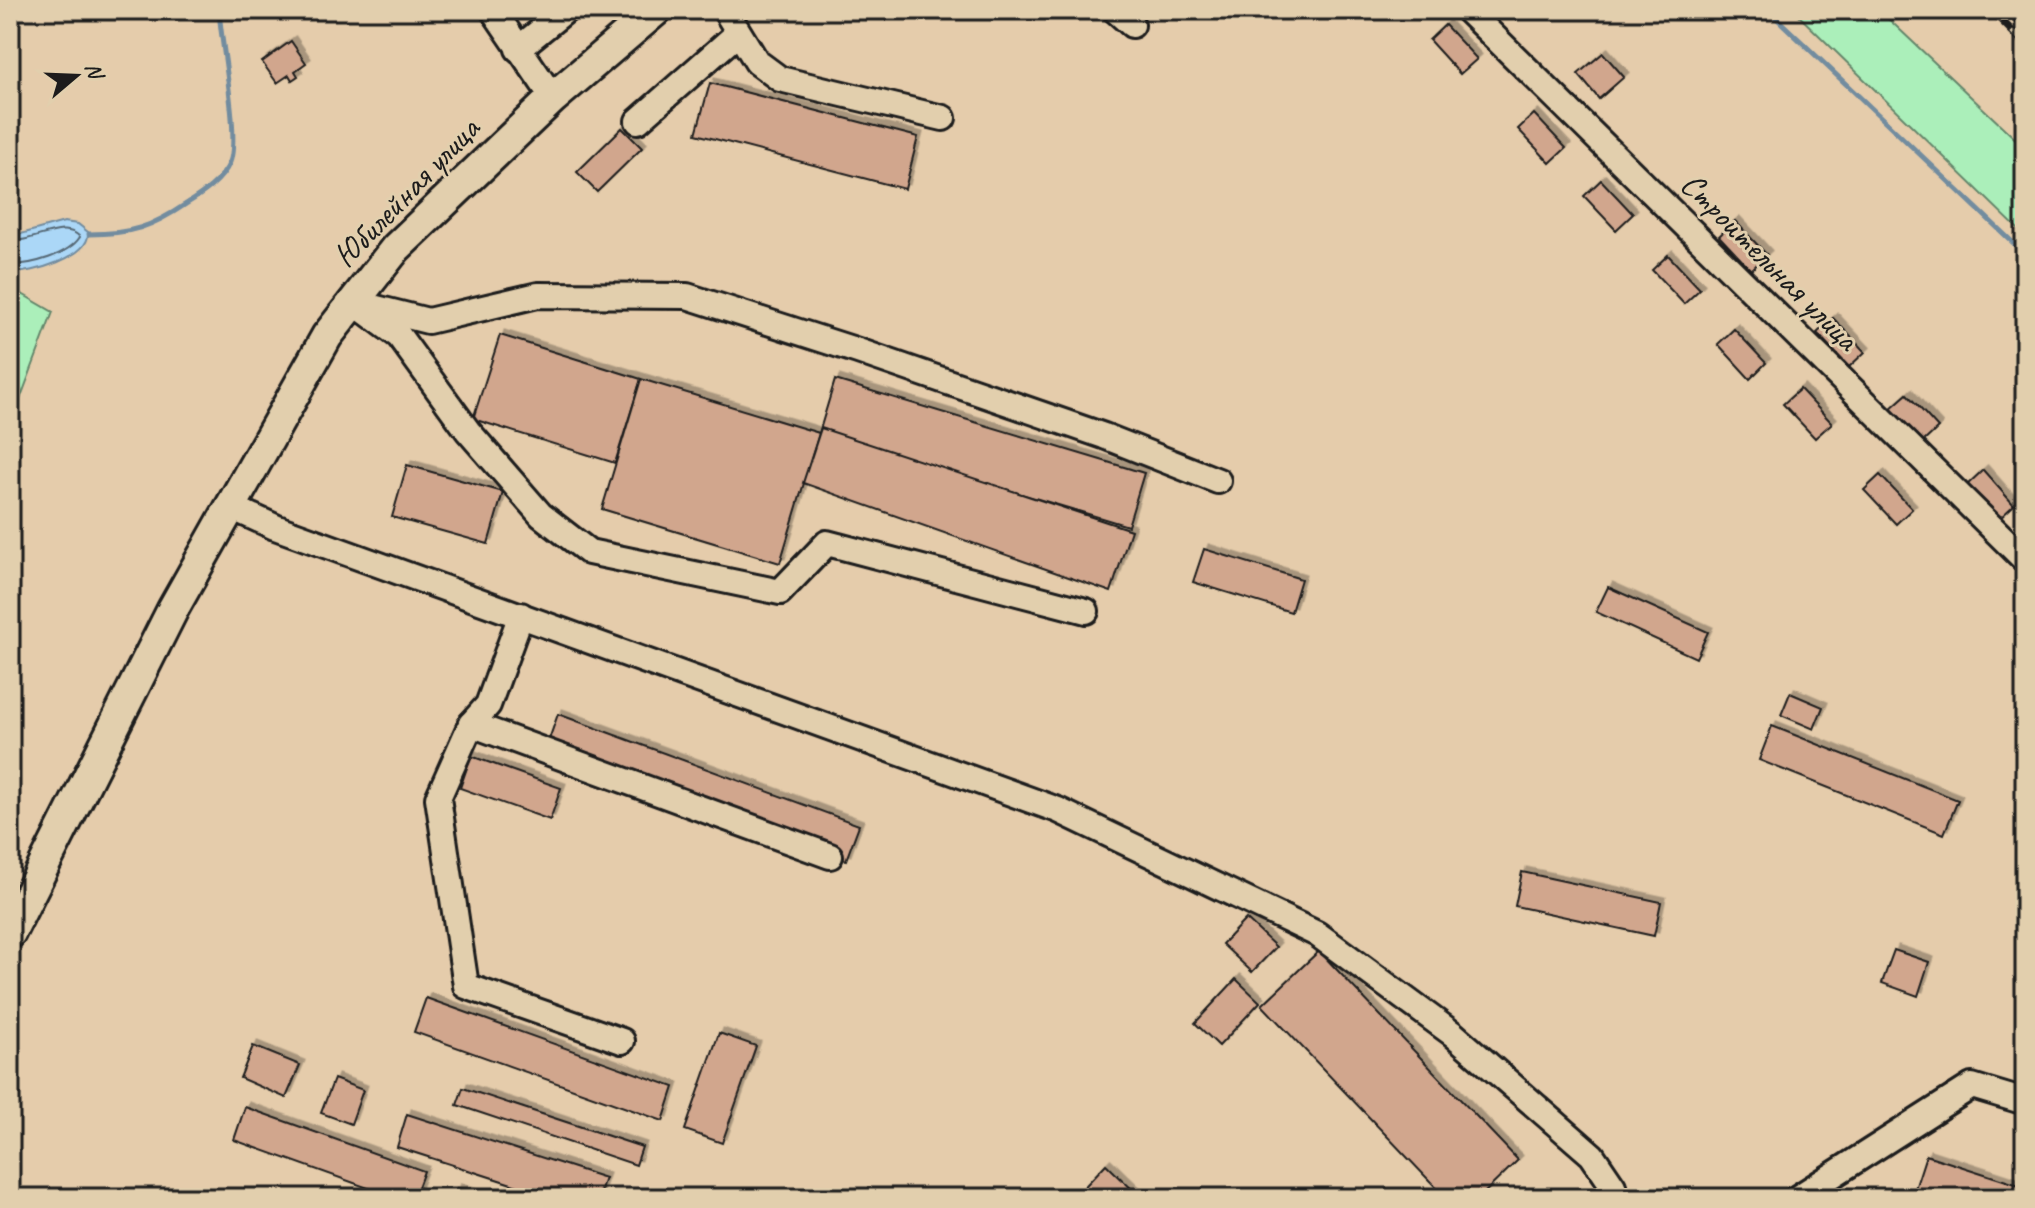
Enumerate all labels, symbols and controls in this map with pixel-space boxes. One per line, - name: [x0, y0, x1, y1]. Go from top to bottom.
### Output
- north arrow: [36, 36, 116, 116]
- text: N: [79, 59, 111, 84]
- street label: Юбилейная улица: [323, 106, 490, 276]
- street label: Строительная улица: [1672, 163, 1870, 361]

